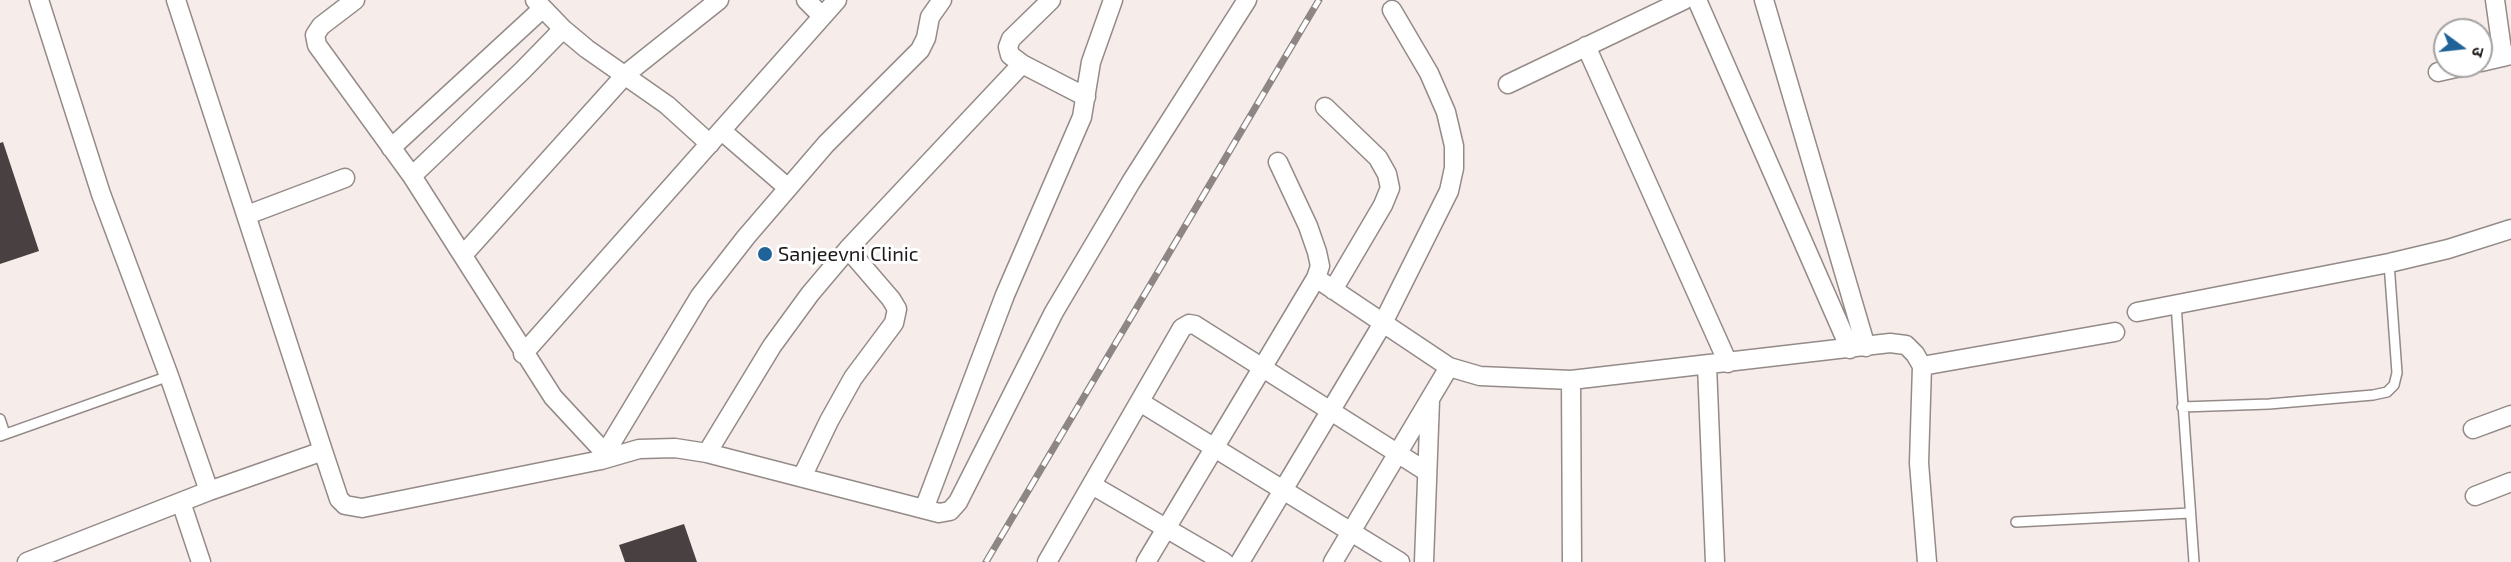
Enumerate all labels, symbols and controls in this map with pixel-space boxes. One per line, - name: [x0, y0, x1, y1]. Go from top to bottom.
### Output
- north arrow: [2433, 18, 2493, 78]
- text: उ: [2469, 45, 2489, 59]
- place label: Sanjeevni Clinic: [778, 242, 919, 266]
- marker: Sanjeevni Clinic: [756, 245, 774, 263]

